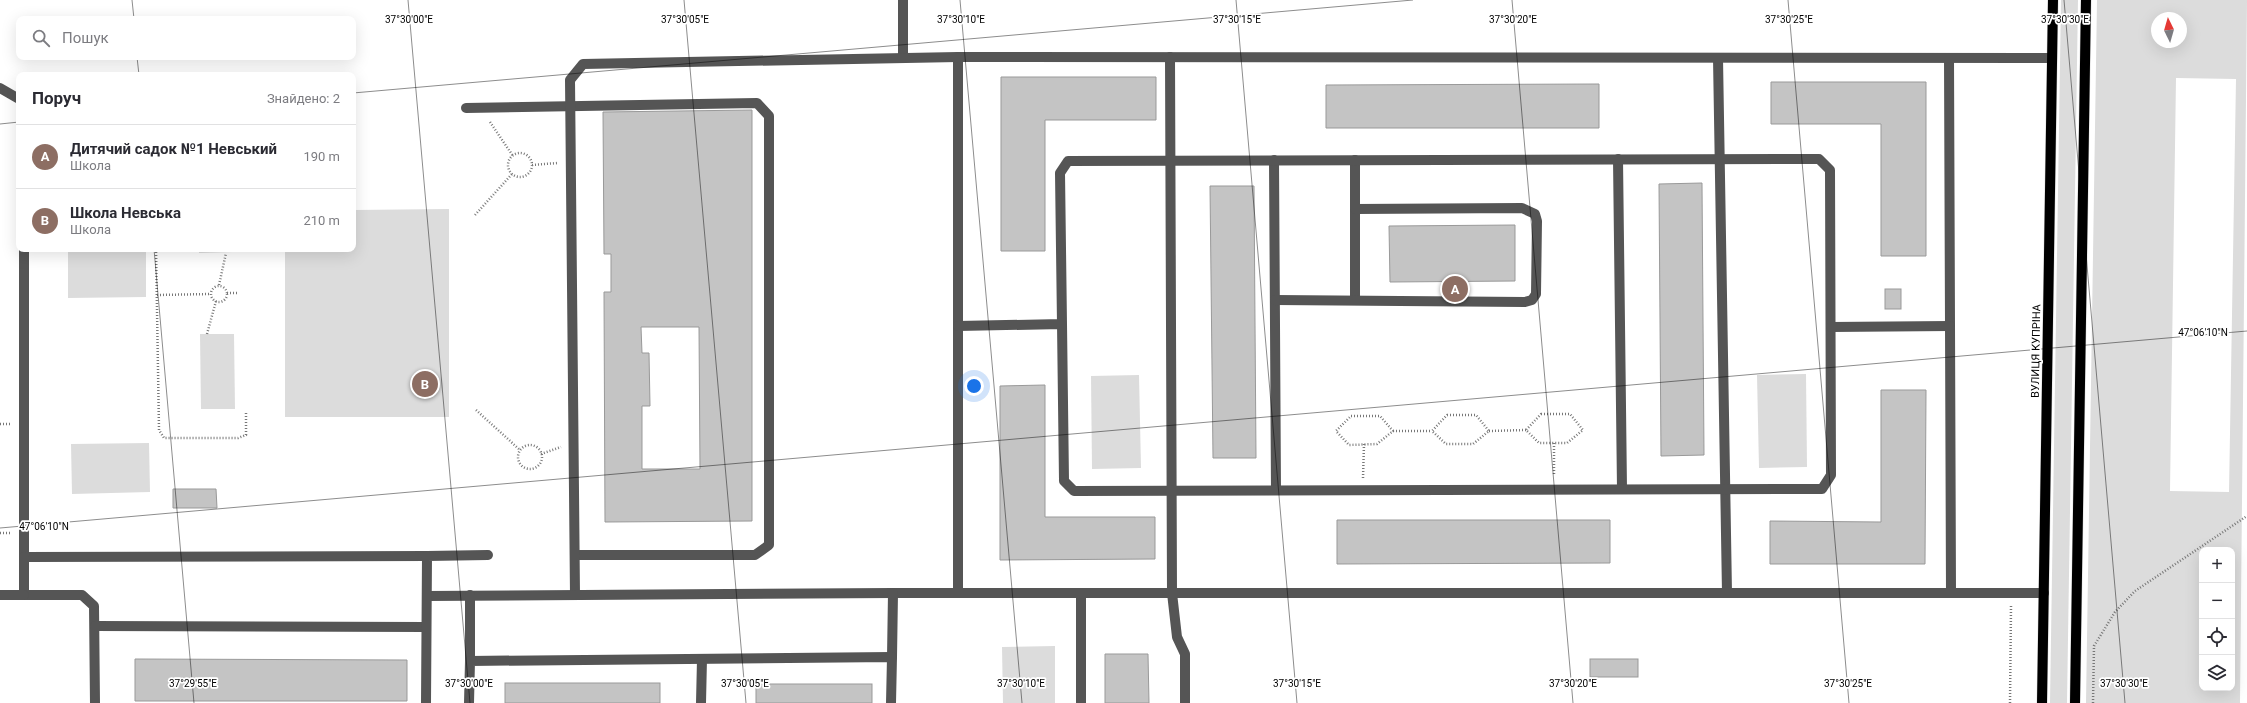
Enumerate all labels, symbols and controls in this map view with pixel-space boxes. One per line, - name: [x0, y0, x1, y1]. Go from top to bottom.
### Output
- north arrow: [2151, 12, 2187, 48]
- text: 37°30'00"E: [385, 14, 433, 25]
- text: 37°30'05"E: [661, 14, 709, 25]
- text: 37°30'10"E: [937, 14, 985, 25]
- text: 37°30'15"E: [1213, 14, 1261, 25]
- text: 37°30'20"E: [1489, 14, 1537, 25]
- text: 37°30'25"E: [1765, 14, 1813, 25]
- text: 37°30'30"E: [2041, 14, 2089, 25]
- search box: [16, 16, 356, 60]
- icon: search: [30, 27, 52, 49]
- text: Пошук: [62, 29, 109, 47]
- text: Поруч: [32, 88, 81, 108]
- text: Знайдено: 2: [267, 91, 340, 106]
- text: Дитячий садок №1 Невський: [70, 140, 277, 158]
- text: A: [41, 149, 49, 164]
- text: 190 m: [303, 149, 340, 164]
- text: Школа: [70, 158, 111, 173]
- text: Школа Невська: [70, 204, 181, 222]
- text: B: [41, 213, 49, 228]
- text: 210 m: [303, 213, 340, 228]
- text: Школа: [70, 222, 111, 237]
- pin: A: [1442, 274, 1468, 304]
- street label: ВУЛИЦЯ КУПРІНА: [2029, 303, 2043, 398]
- text: 47°06'10"N: [2178, 327, 2228, 338]
- pin: B: [412, 369, 438, 399]
- your location: [964, 376, 984, 396]
- text: 47°06'10"N: [19, 521, 69, 532]
- map controls: [2199, 547, 2235, 691]
- button: +: [2199, 547, 2235, 583]
- button: −: [2199, 583, 2235, 619]
- button: locate: [2199, 619, 2235, 655]
- button: layers: [2199, 655, 2235, 691]
- text: 37°29'55"E: [169, 678, 217, 689]
- text: 37°30'00"E: [445, 678, 493, 689]
- text: 37°30'05"E: [721, 678, 769, 689]
- text: 37°30'10"E: [997, 678, 1045, 689]
- text: 37°30'15"E: [1273, 678, 1321, 689]
- text: 37°30'20"E: [1549, 678, 1597, 689]
- text: 37°30'25"E: [1824, 678, 1872, 689]
- text: 37°30'30"E: [2100, 678, 2148, 689]

